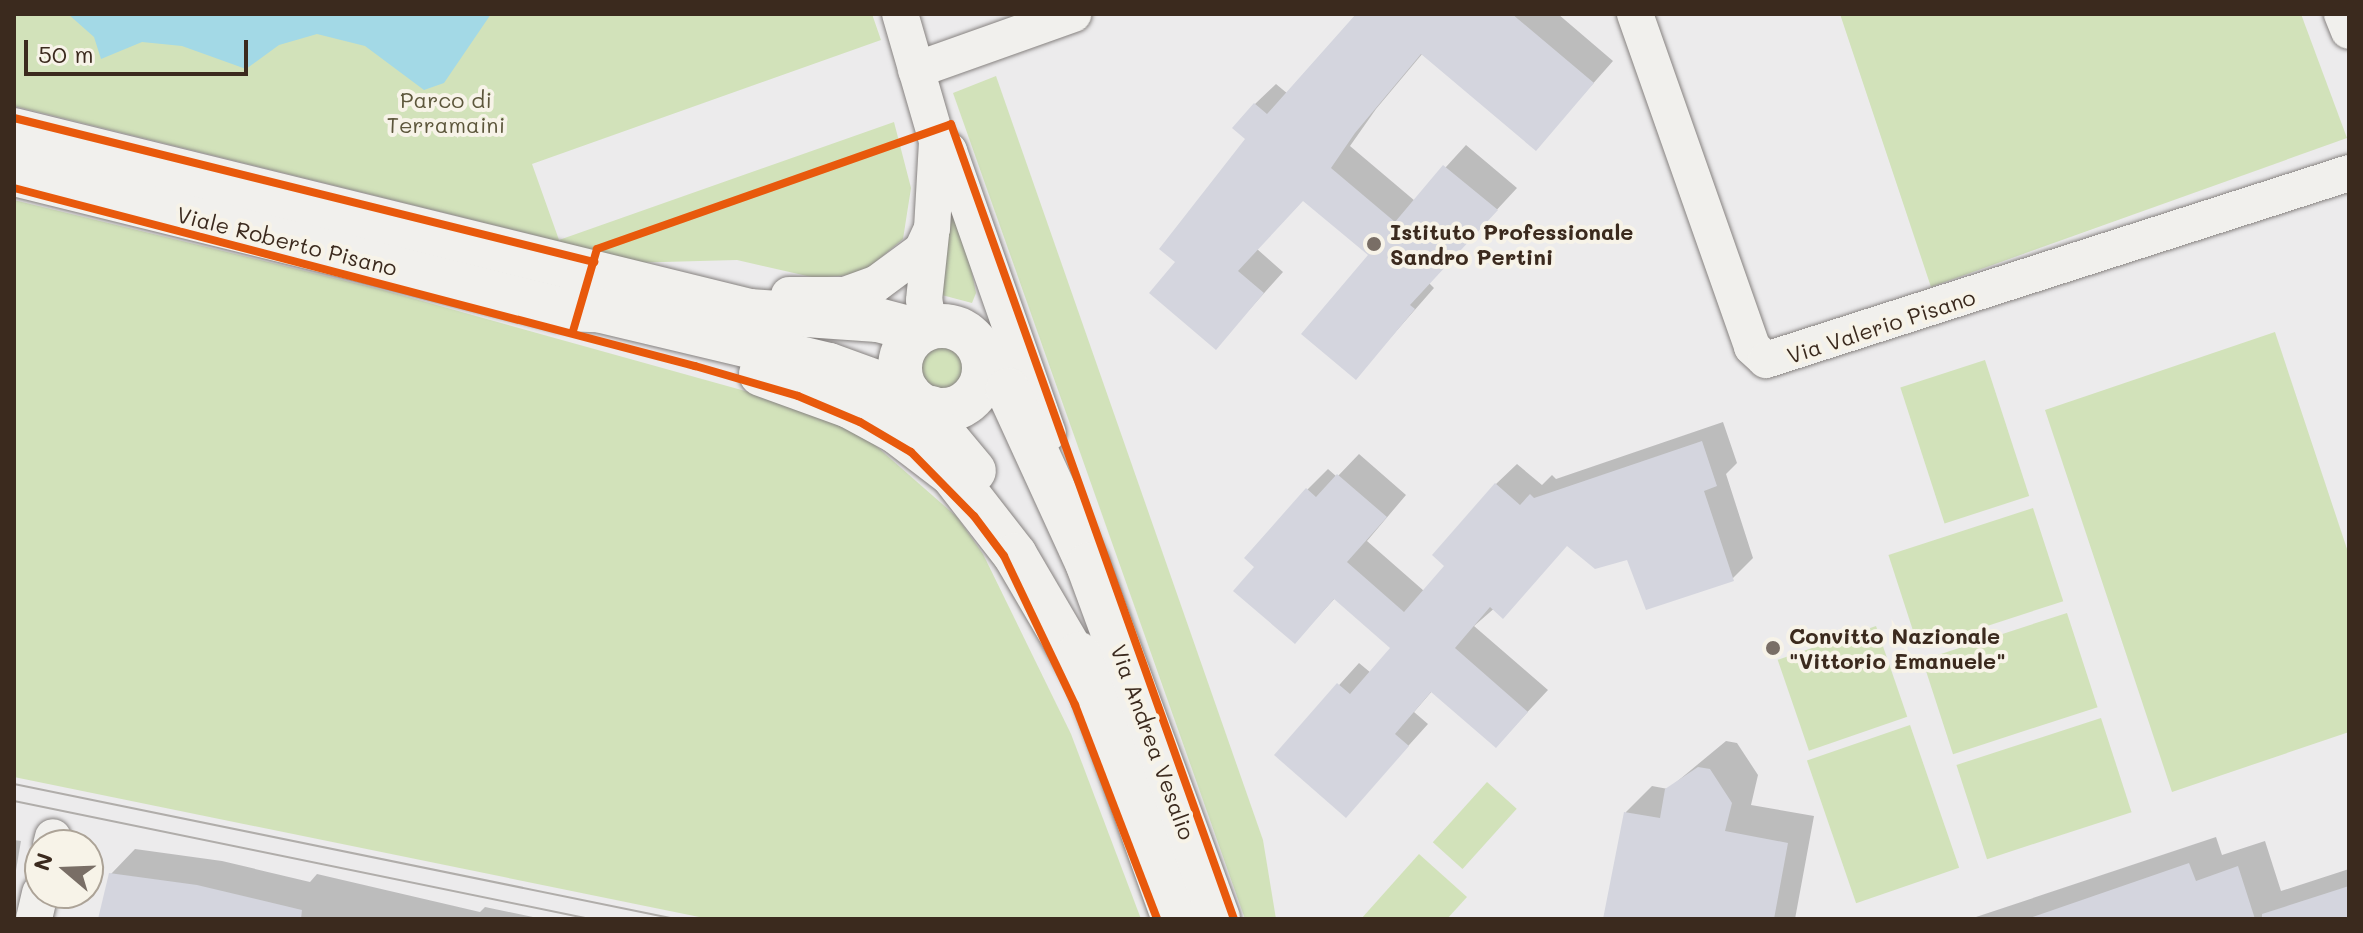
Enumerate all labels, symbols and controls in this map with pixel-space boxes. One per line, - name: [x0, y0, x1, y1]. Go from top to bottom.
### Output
- scale bar: [28, 24, 252, 74]
- text: 50 m: [38, 38, 94, 69]
- park label: Parco di Terramaini: [387, 86, 505, 138]
- street label: Viale Roberto Pisano: [174, 201, 400, 281]
- place label: Istituto Professionale Sandro Pertini: [1390, 218, 1633, 270]
- marker: Istituto Professionale Sandro Pertini: [1365, 235, 1383, 253]
- street label: Via Valerio Pisano: [1784, 283, 1978, 369]
- place label: Convitto Nazionale "Vittorio Emanuele": [1789, 622, 2006, 674]
- marker: Convitto Nazionale "Vittorio Emanuele": [1764, 639, 1782, 657]
- street label: Via Andrea Vesalio: [1105, 641, 1201, 843]
- north arrow: [24, 829, 104, 909]
- text: N: [26, 849, 59, 874]

